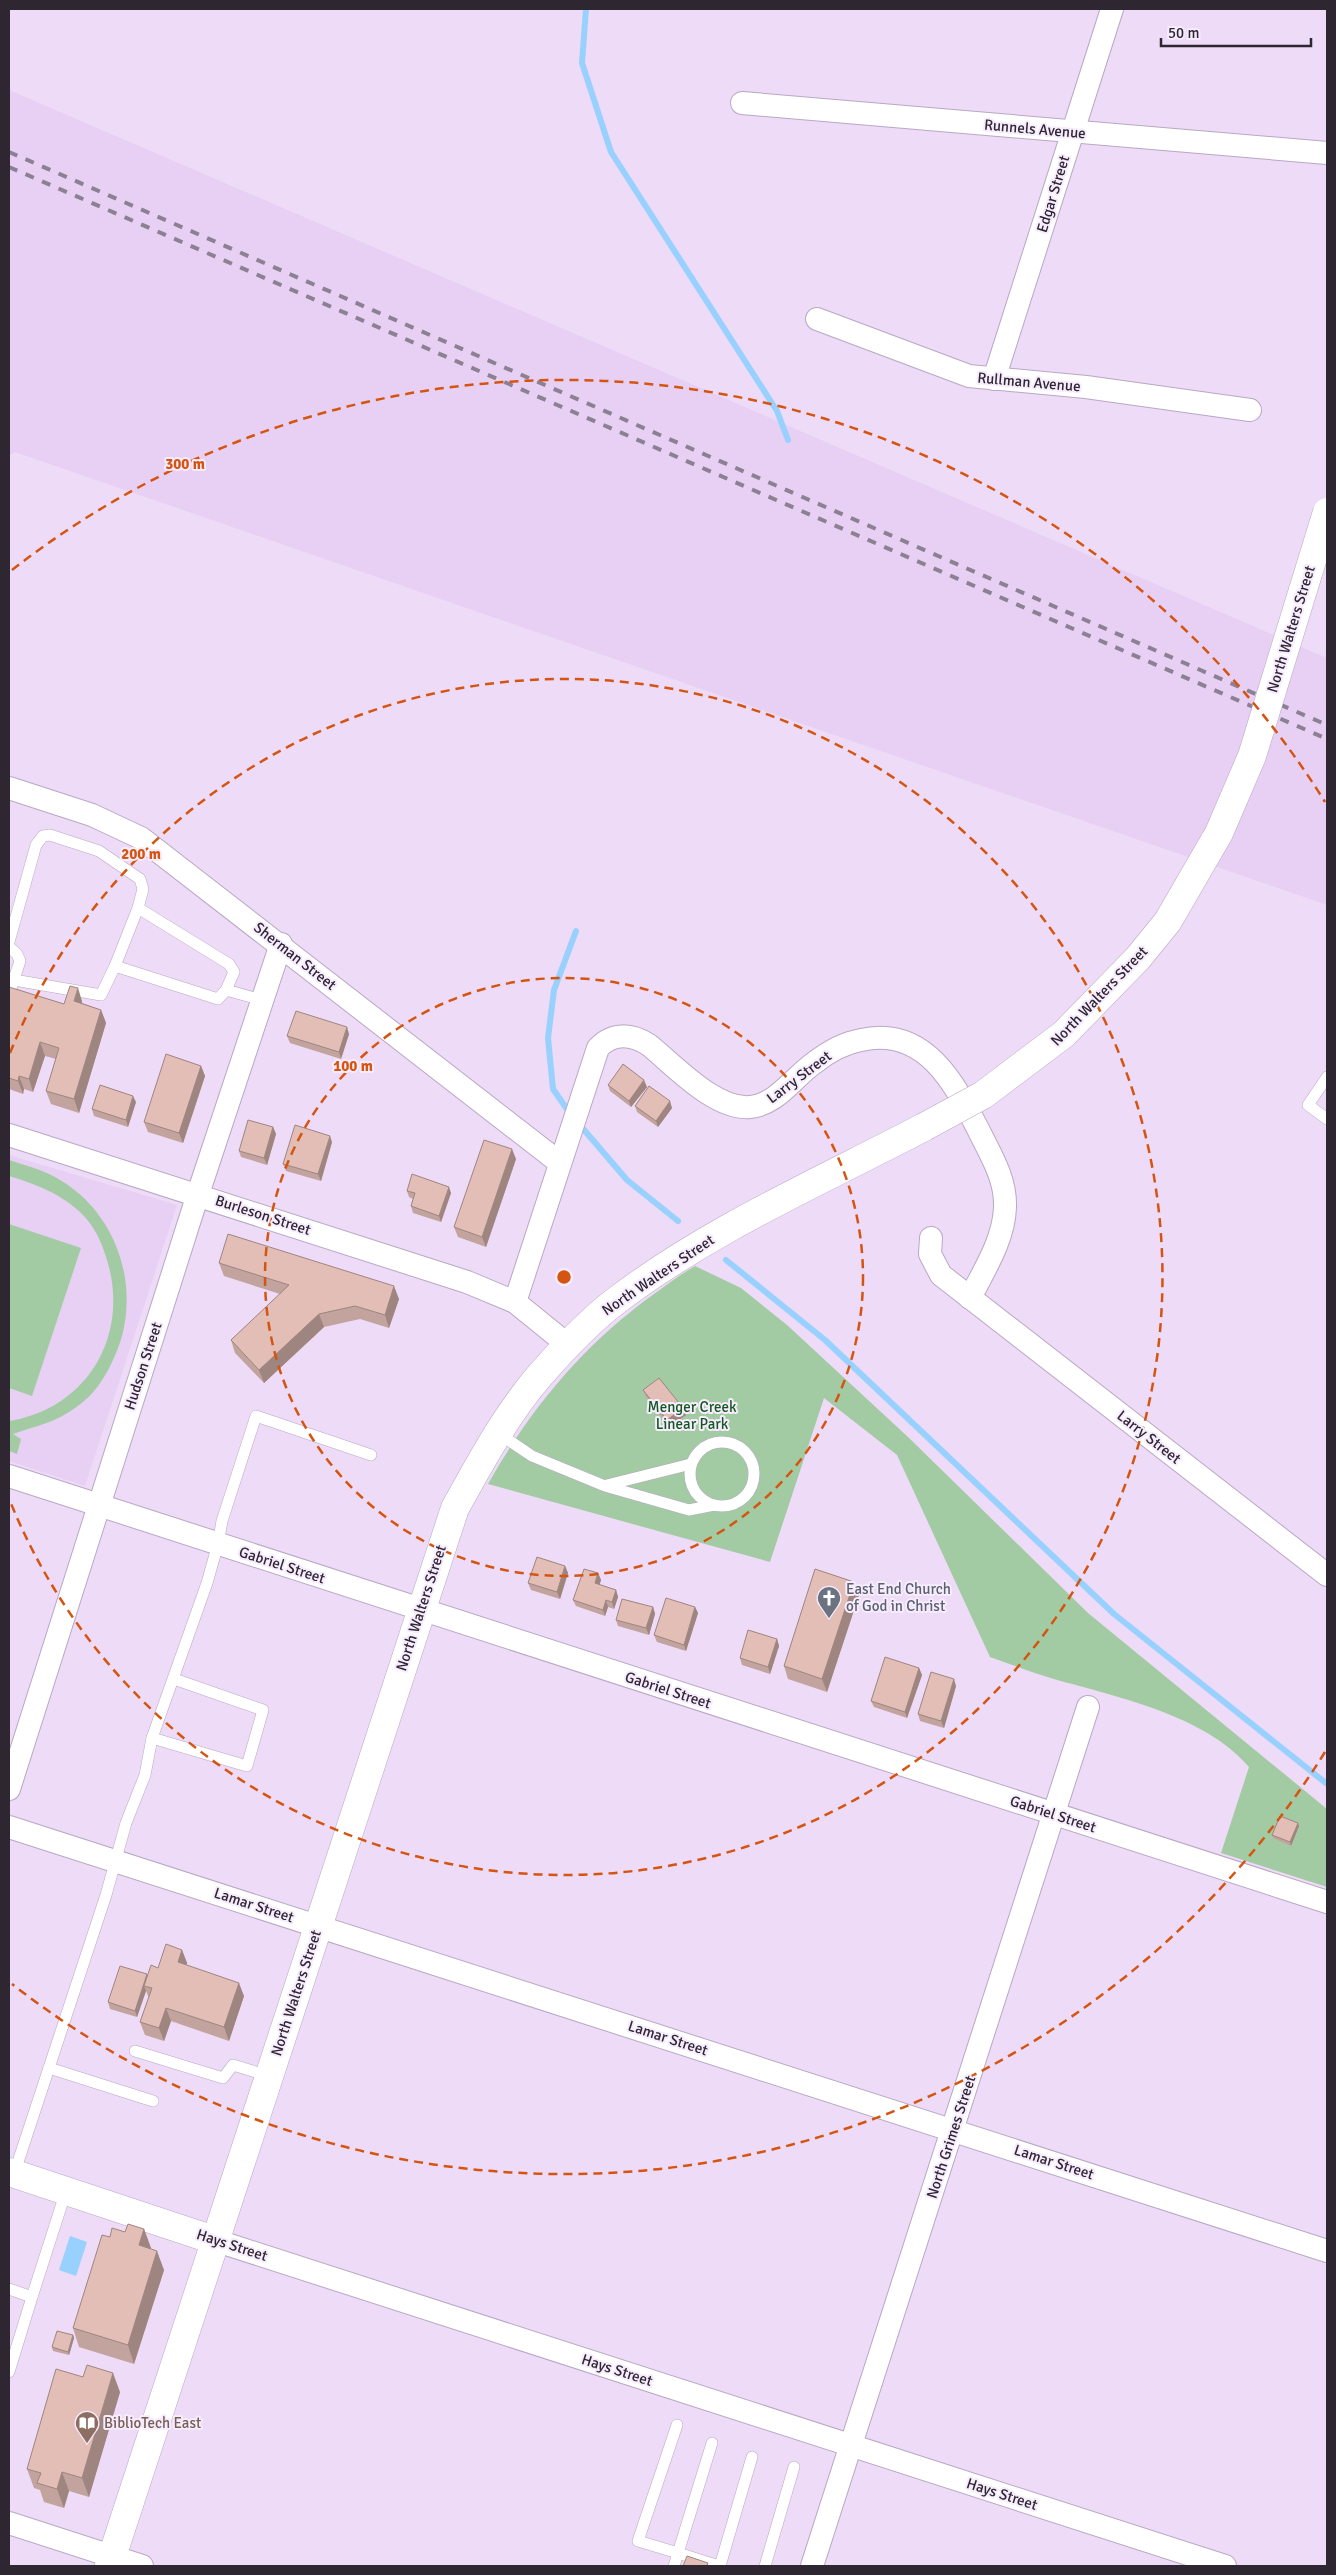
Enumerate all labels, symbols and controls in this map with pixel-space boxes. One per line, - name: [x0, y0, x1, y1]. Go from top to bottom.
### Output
- scale bar: [1161, 15, 1311, 47]
- text: 50 m: [1168, 24, 1199, 42]
- street label: Runnels Avenue: [983, 116, 1087, 142]
- street label: Edgar Street: [1033, 153, 1073, 235]
- street label: Rullman Avenue: [977, 369, 1081, 395]
- text: 300 m: [165, 455, 205, 473]
- street label: North Walters Street: [1263, 563, 1319, 695]
- text: 200 m: [121, 845, 161, 863]
- street label: Sherman Street: [250, 918, 340, 994]
- street label: North Walters Street: [1047, 942, 1151, 1050]
- street label: Larry Street: [763, 1047, 835, 1107]
- text: 100 m: [333, 1057, 373, 1075]
- street label: Burleson Street: [213, 1191, 313, 1239]
- street label: North Walters Street: [598, 1231, 718, 1319]
- centre of rings: [555, 1268, 573, 1286]
- street label: Hudson Street: [120, 1320, 166, 1412]
- park label: Menger Creek Linear Park: [648, 1398, 737, 1433]
- street label: Larry Street: [1113, 1406, 1185, 1468]
- street label: Gabriel Street: [237, 1543, 327, 1587]
- street label: North Walters Street: [392, 1543, 450, 1673]
- place label: East End Church of God in Christ: [846, 1580, 951, 1615]
- church icon: East End Church of God in Christ: [816, 1585, 842, 1619]
- street label: Gabriel Street: [623, 1668, 713, 1712]
- street label: Gabriel Street: [1008, 1792, 1098, 1836]
- street label: Lamar Street: [212, 1884, 296, 1926]
- street label: North Walters Street: [267, 1928, 325, 2058]
- street label: Lamar Street: [626, 2017, 710, 2059]
- street label: North Grimes Street: [923, 2073, 979, 2201]
- street label: Lamar Street: [1012, 2141, 1096, 2183]
- street label: Hays Street: [194, 2225, 270, 2265]
- street label: Hays Street: [579, 2350, 655, 2390]
- library icon: BiblioTech East: [74, 2410, 100, 2444]
- place label: BiblioTech East: [104, 2414, 201, 2432]
- street label: Hays Street: [964, 2474, 1040, 2514]

